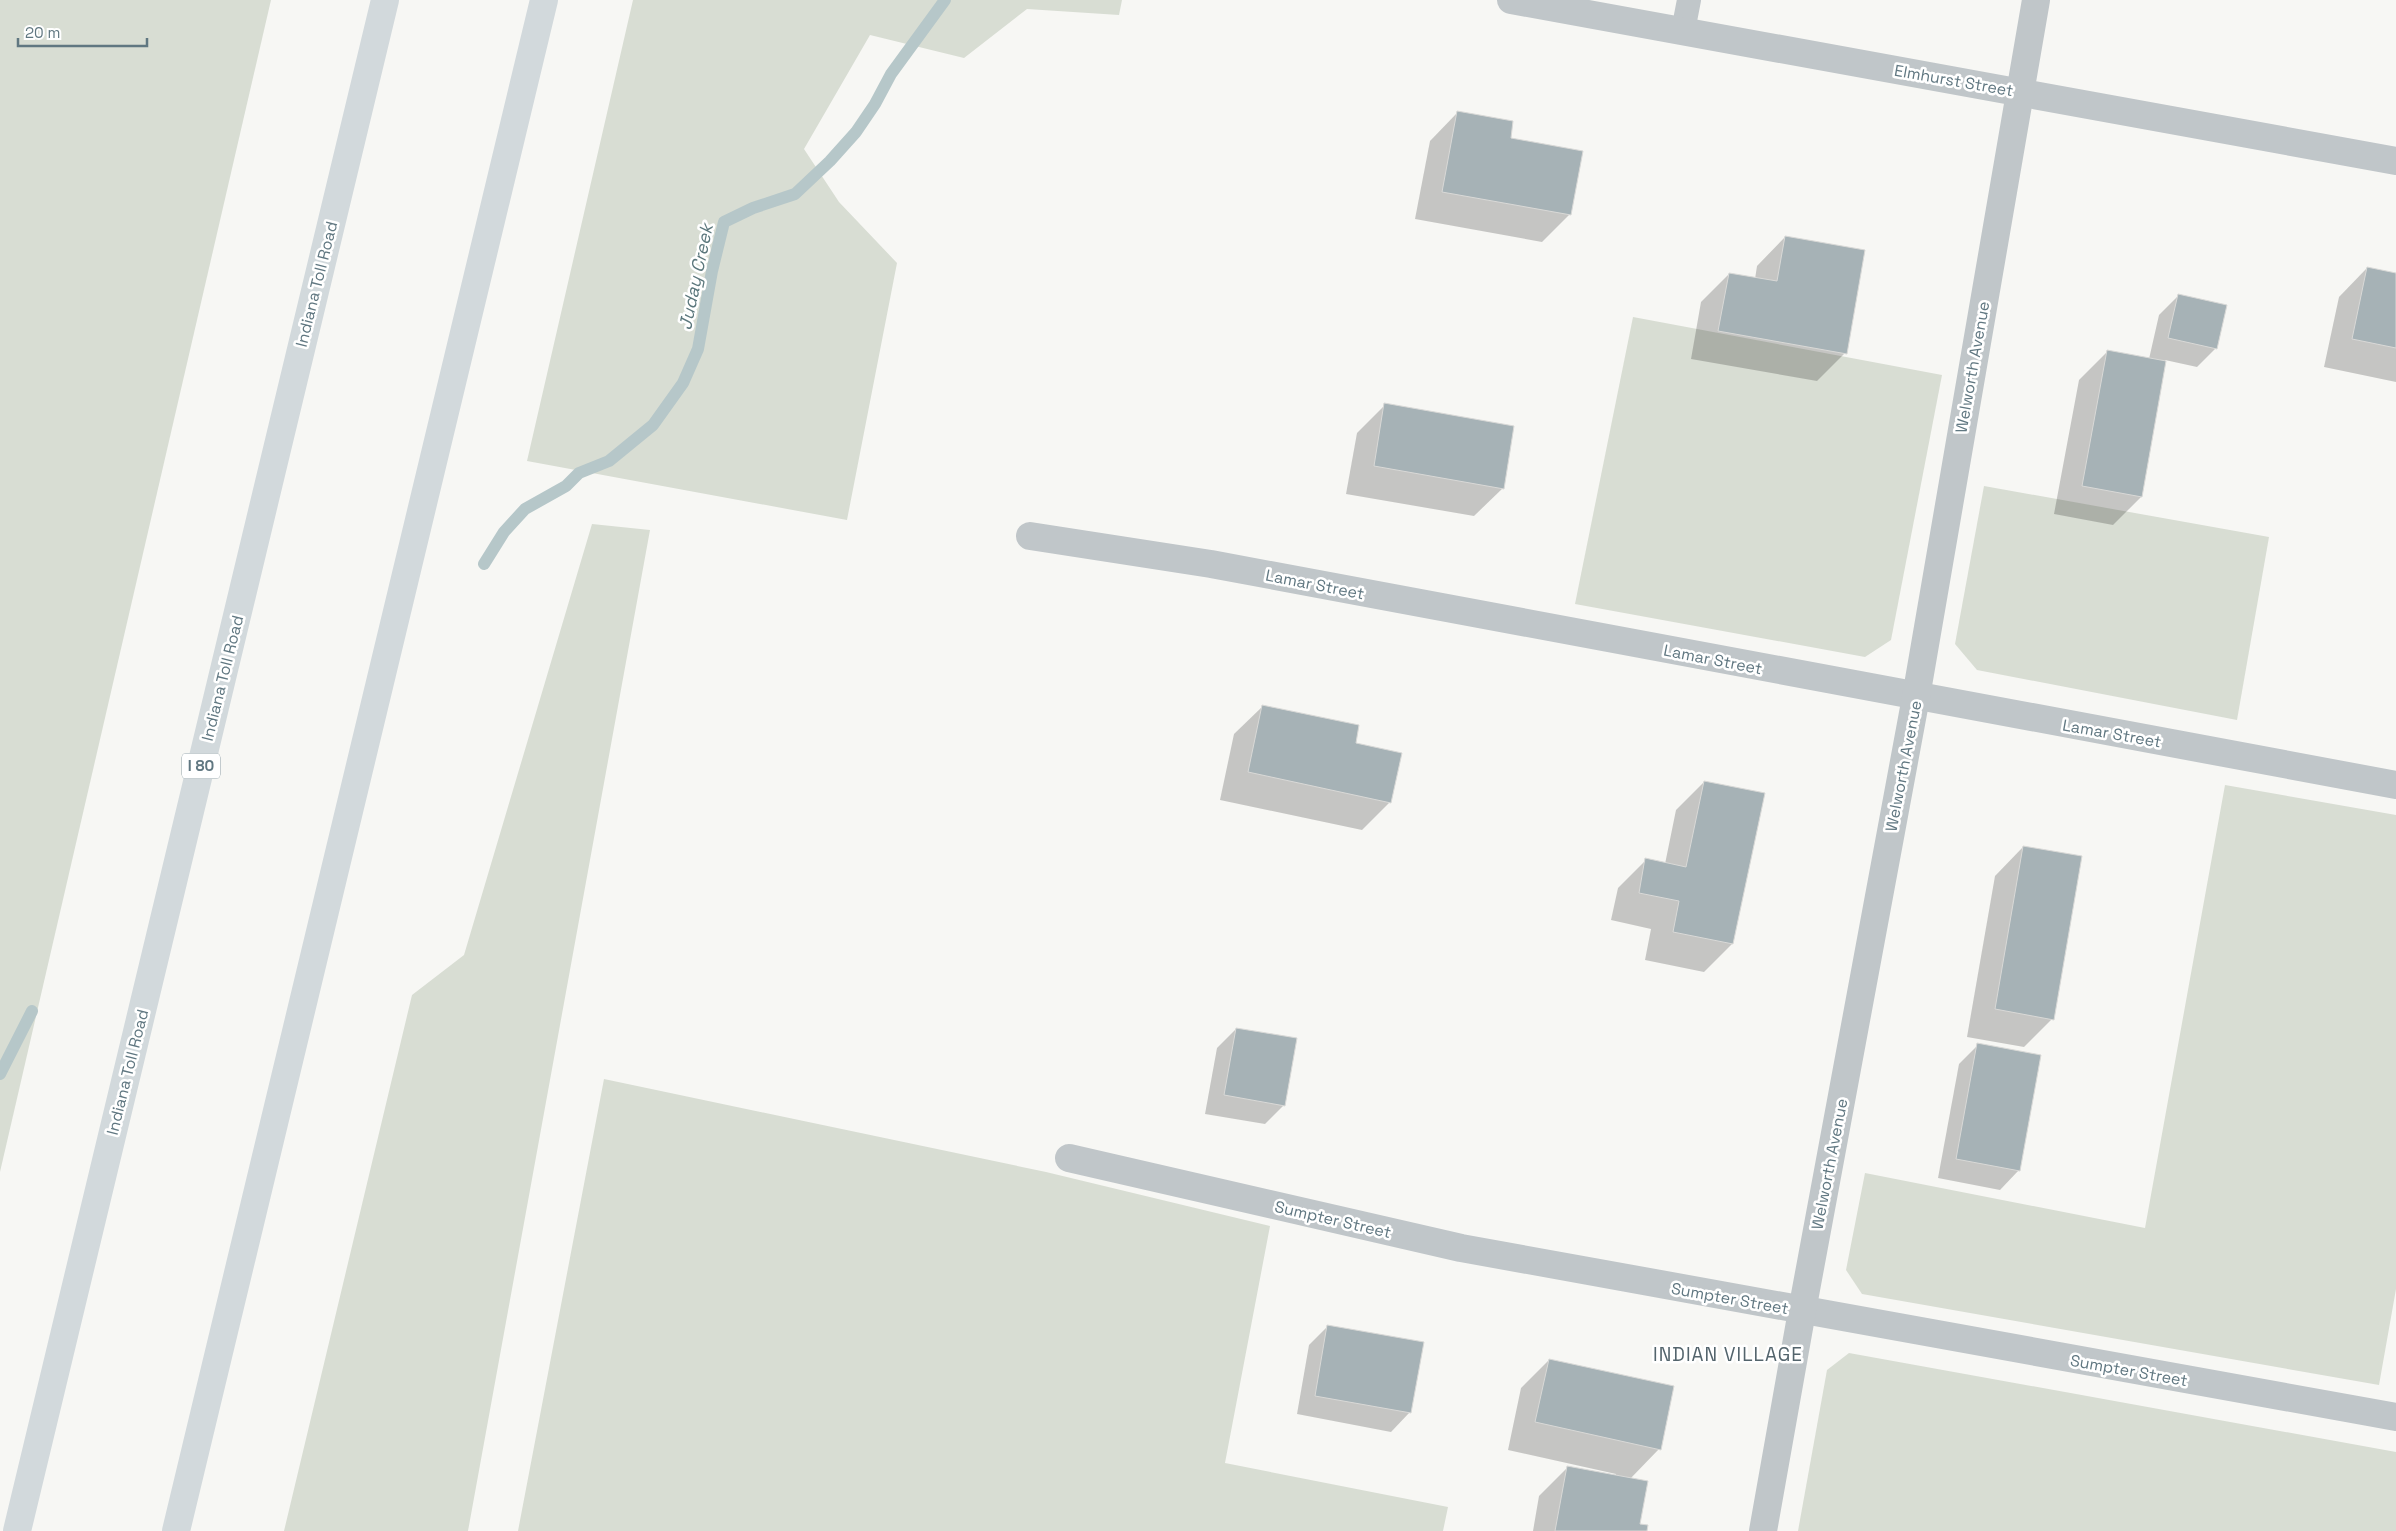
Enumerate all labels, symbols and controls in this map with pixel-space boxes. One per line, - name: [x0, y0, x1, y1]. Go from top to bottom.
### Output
- scale bar: [18, 15, 146, 47]
- text: 20 m: [25, 23, 60, 42]
- street label: Elmhurst Street: [1893, 60, 2015, 101]
- street label: Indiana Toll Road: [291, 219, 342, 349]
- water label: Juday Creek: [673, 220, 718, 332]
- street label: Welworth Avenue: [1951, 300, 1994, 435]
- street label: Lamar Street: [1264, 565, 1366, 604]
- street label: Indiana Toll Road: [197, 613, 248, 743]
- street label: Lamar Street: [1662, 640, 1764, 679]
- street label: Welworth Avenue: [1880, 699, 1927, 834]
- street label: Lamar Street: [2061, 714, 2163, 753]
- road number: I 80: [182, 754, 220, 778]
- street label: Indiana Toll Road: [102, 1007, 153, 1137]
- street label: Welworth Avenue: [1806, 1097, 1853, 1232]
- street label: Sumpter Street: [1273, 1196, 1393, 1243]
- street label: Sumpter Street: [1670, 1278, 1790, 1319]
- district label: INDIAN VILLAGE: [1653, 1342, 1803, 1367]
- street label: Sumpter Street: [2069, 1350, 2189, 1391]

